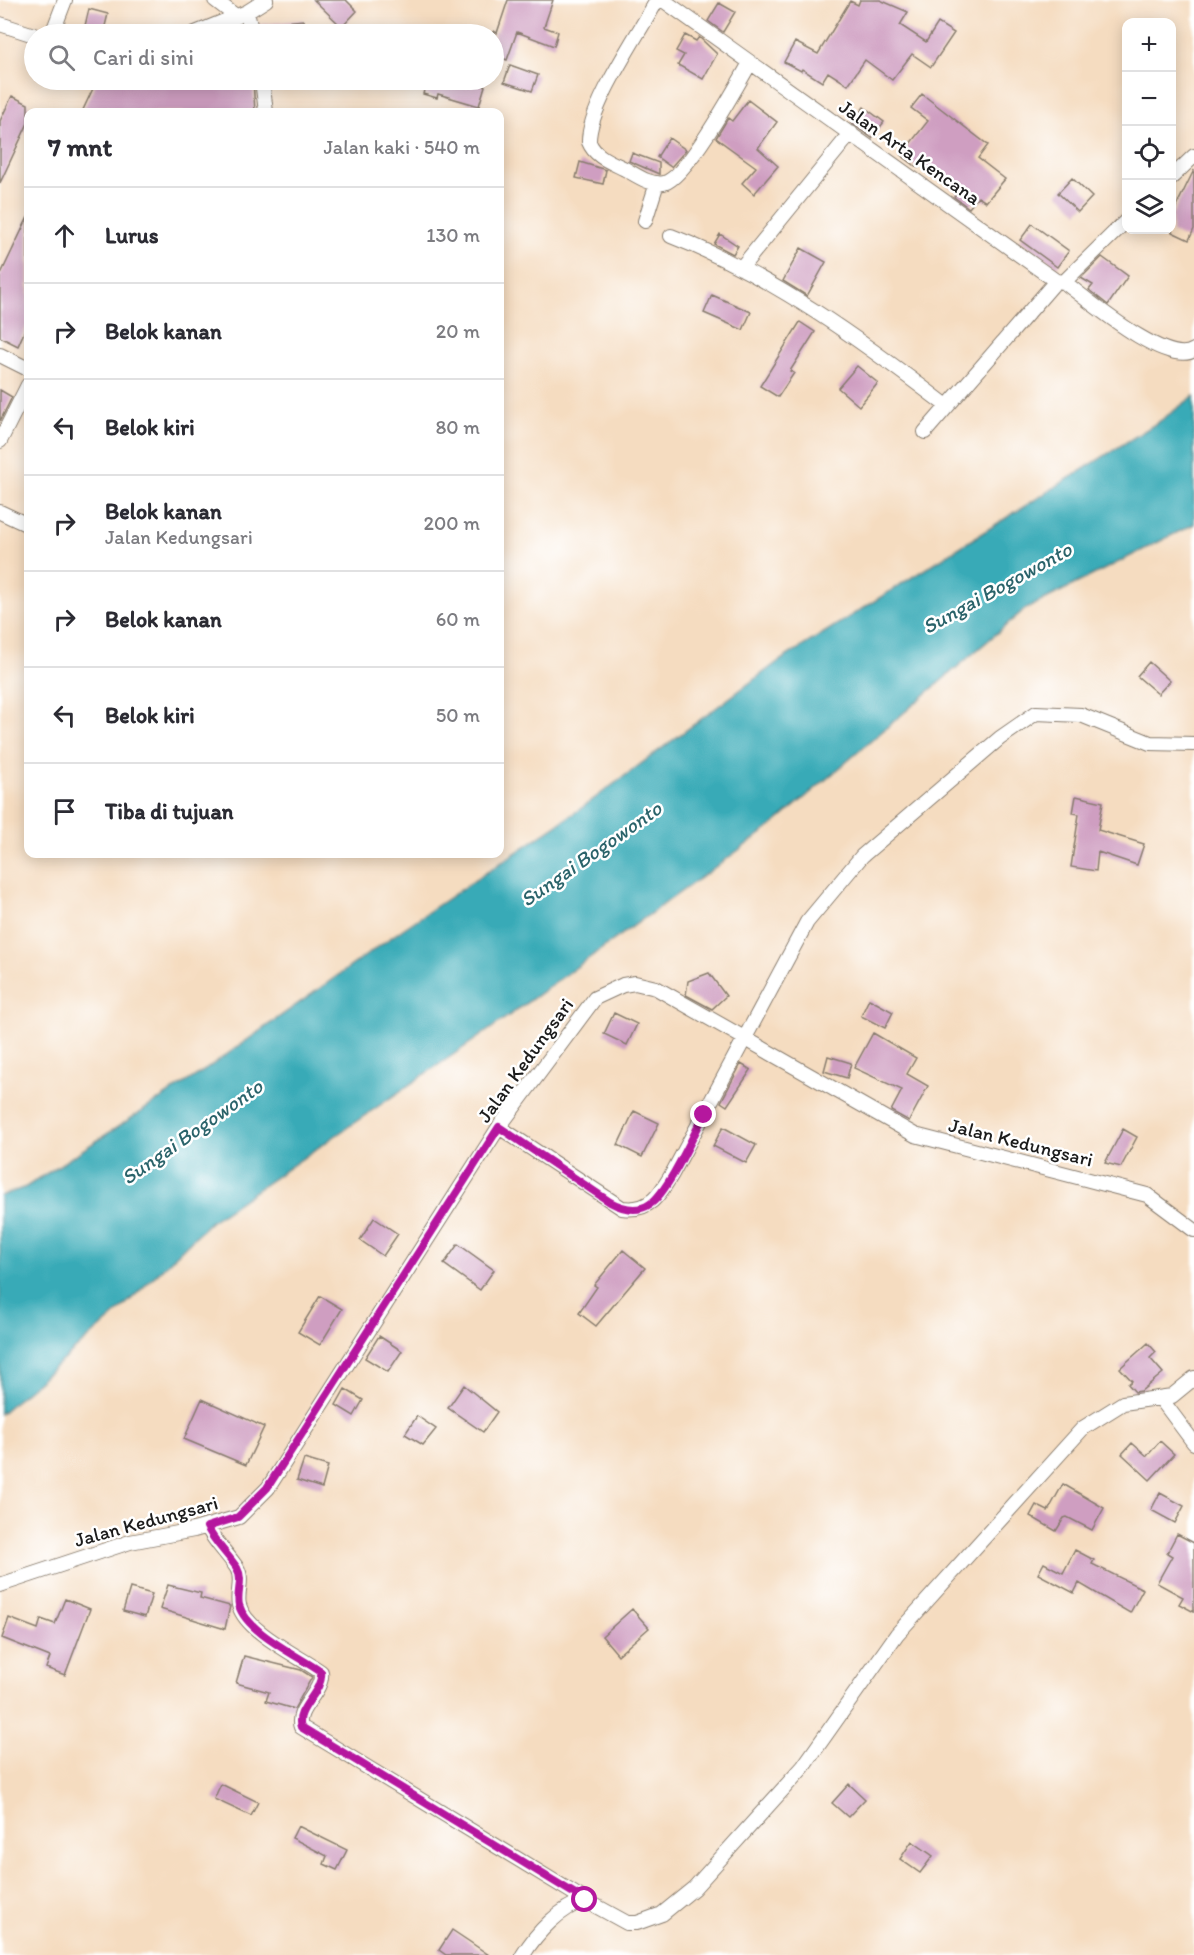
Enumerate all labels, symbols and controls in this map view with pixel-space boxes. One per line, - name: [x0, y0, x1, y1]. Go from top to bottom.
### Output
- map controls: [1122, 18, 1176, 234]
- button: +: [1122, 18, 1176, 72]
- search box: [24, 24, 504, 90]
- icon: search: [45, 41, 78, 74]
- text: Cari di sini: [93, 44, 194, 71]
- button: −: [1122, 72, 1176, 126]
- street label: Jalan Arta Kencana: [835, 94, 986, 210]
- button: locate: [1122, 126, 1176, 180]
- text: 7 mnt: [48, 131, 112, 163]
- text: Jalan kaki · 540 m: [323, 135, 480, 159]
- button: layers: [1122, 180, 1176, 234]
- icon: ahead: [48, 219, 81, 252]
- text: Lurus: [105, 222, 159, 249]
- text: 130 m: [426, 223, 480, 247]
- icon: right: [48, 315, 81, 348]
- text: Belok kanan: [105, 318, 222, 345]
- text: 20 m: [436, 319, 480, 343]
- icon: left: [48, 411, 81, 444]
- text: Belok kiri: [105, 414, 195, 441]
- text: 80 m: [435, 415, 480, 439]
- text: Belok kanan: [105, 498, 222, 525]
- icon: right: [48, 507, 81, 540]
- text: 200 m: [424, 511, 480, 535]
- text: Jalan Kedungsari: [105, 525, 253, 549]
- water label: Sungai Bogowonto: [918, 536, 1077, 639]
- icon: right: [48, 603, 81, 636]
- text: Belok kanan: [105, 606, 222, 633]
- text: 60 m: [436, 607, 480, 631]
- icon: left: [48, 699, 81, 732]
- text: Belok kiri: [105, 702, 195, 729]
- text: 50 m: [436, 703, 480, 727]
- icon: arrive: [48, 795, 81, 828]
- water label: Sungai Bogowonto: [515, 795, 667, 912]
- text: Tiba di tujuan: [105, 798, 234, 825]
- street label: Jalan Kedungsari: [472, 993, 578, 1127]
- water label: Sungai Bogowonto: [116, 1073, 268, 1190]
- route end: [690, 1101, 716, 1127]
- street label: Jalan Kedungsari: [946, 1112, 1096, 1172]
- street label: Jalan Kedungsari: [71, 1490, 221, 1552]
- route start: [571, 1886, 597, 1912]

